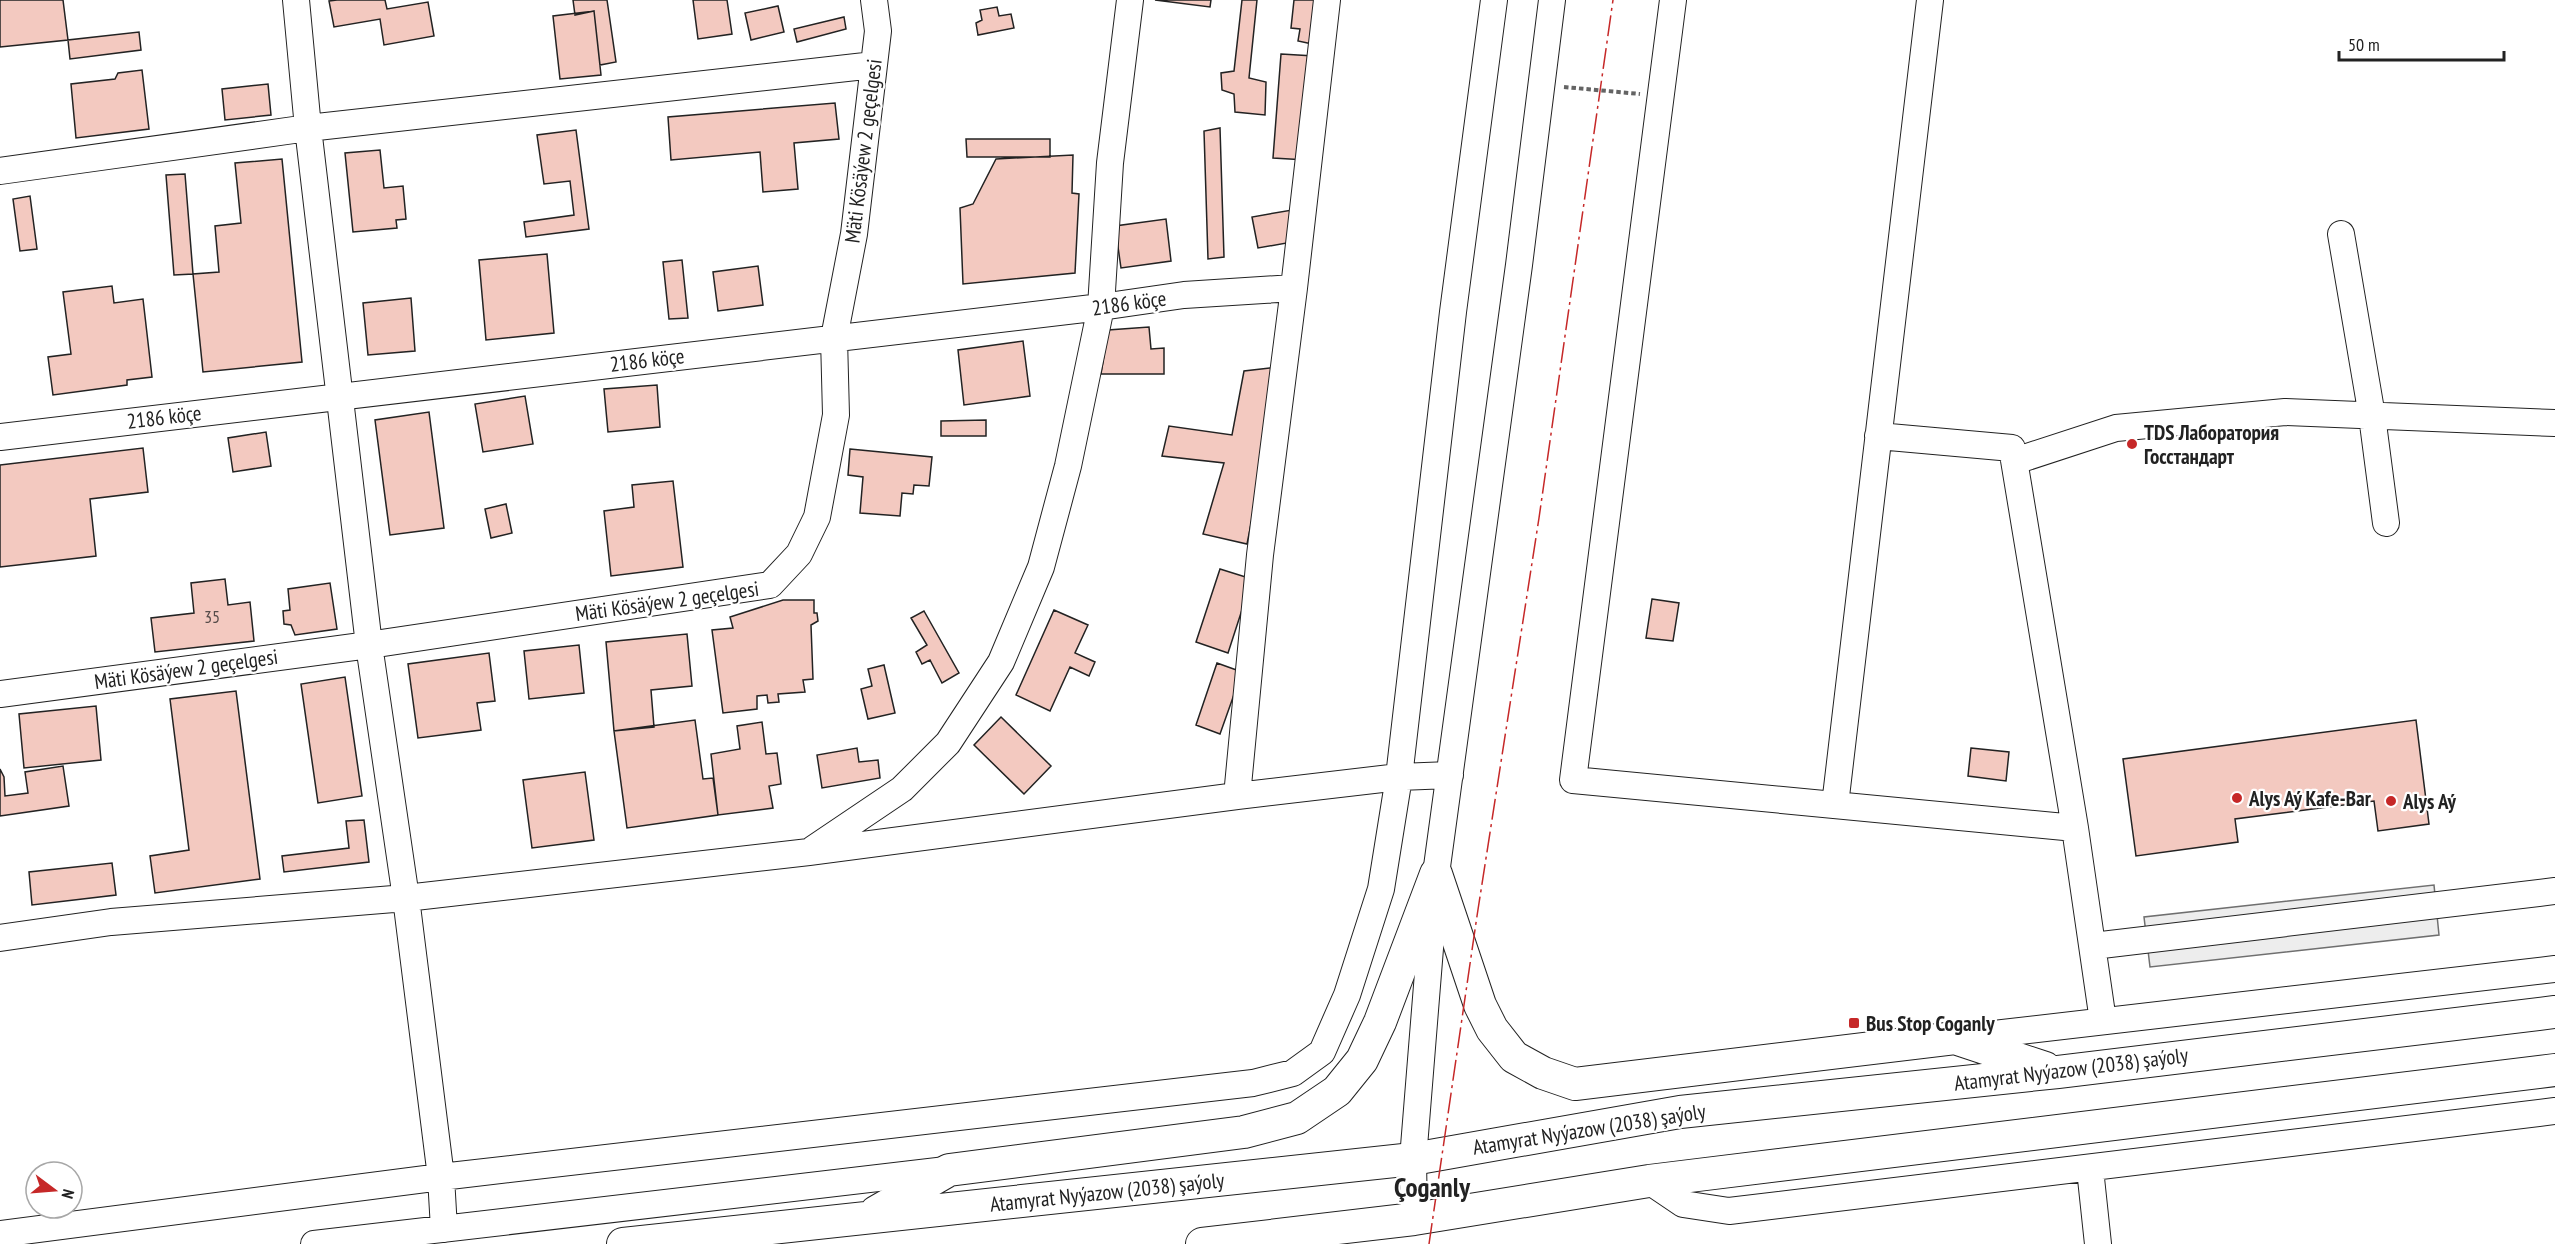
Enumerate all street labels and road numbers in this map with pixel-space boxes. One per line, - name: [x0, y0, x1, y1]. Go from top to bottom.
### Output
- street label: Mäti Kösäýew 2 geçelgesi: [838, 58, 888, 244]
- street label: 2186 köçe: [1090, 284, 1168, 322]
- street label: 2186 köçe: [608, 342, 686, 378]
- street label: 2186 köçe: [125, 399, 203, 435]
- street label: Mäti Kösäýew 2 geçelgesi: [573, 575, 761, 627]
- street label: Mäti Kösäýew 2 geçelgesi: [92, 643, 280, 695]
- street label: Atamyrat Nyýazow (2038) şaýoly: [1953, 1041, 2190, 1097]
- street label: Atamyrat Nyýazow (2038) şaýoly: [1471, 1097, 1707, 1161]
- street label: Atamyrat Nyýazow (2038) şaýoly: [989, 1166, 1226, 1218]

